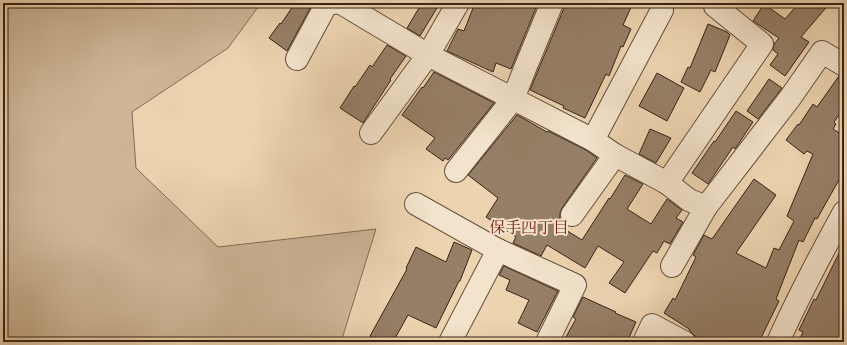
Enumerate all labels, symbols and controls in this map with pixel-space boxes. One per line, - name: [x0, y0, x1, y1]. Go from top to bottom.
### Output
- district label: 保手四丁目: [489, 219, 569, 239]

